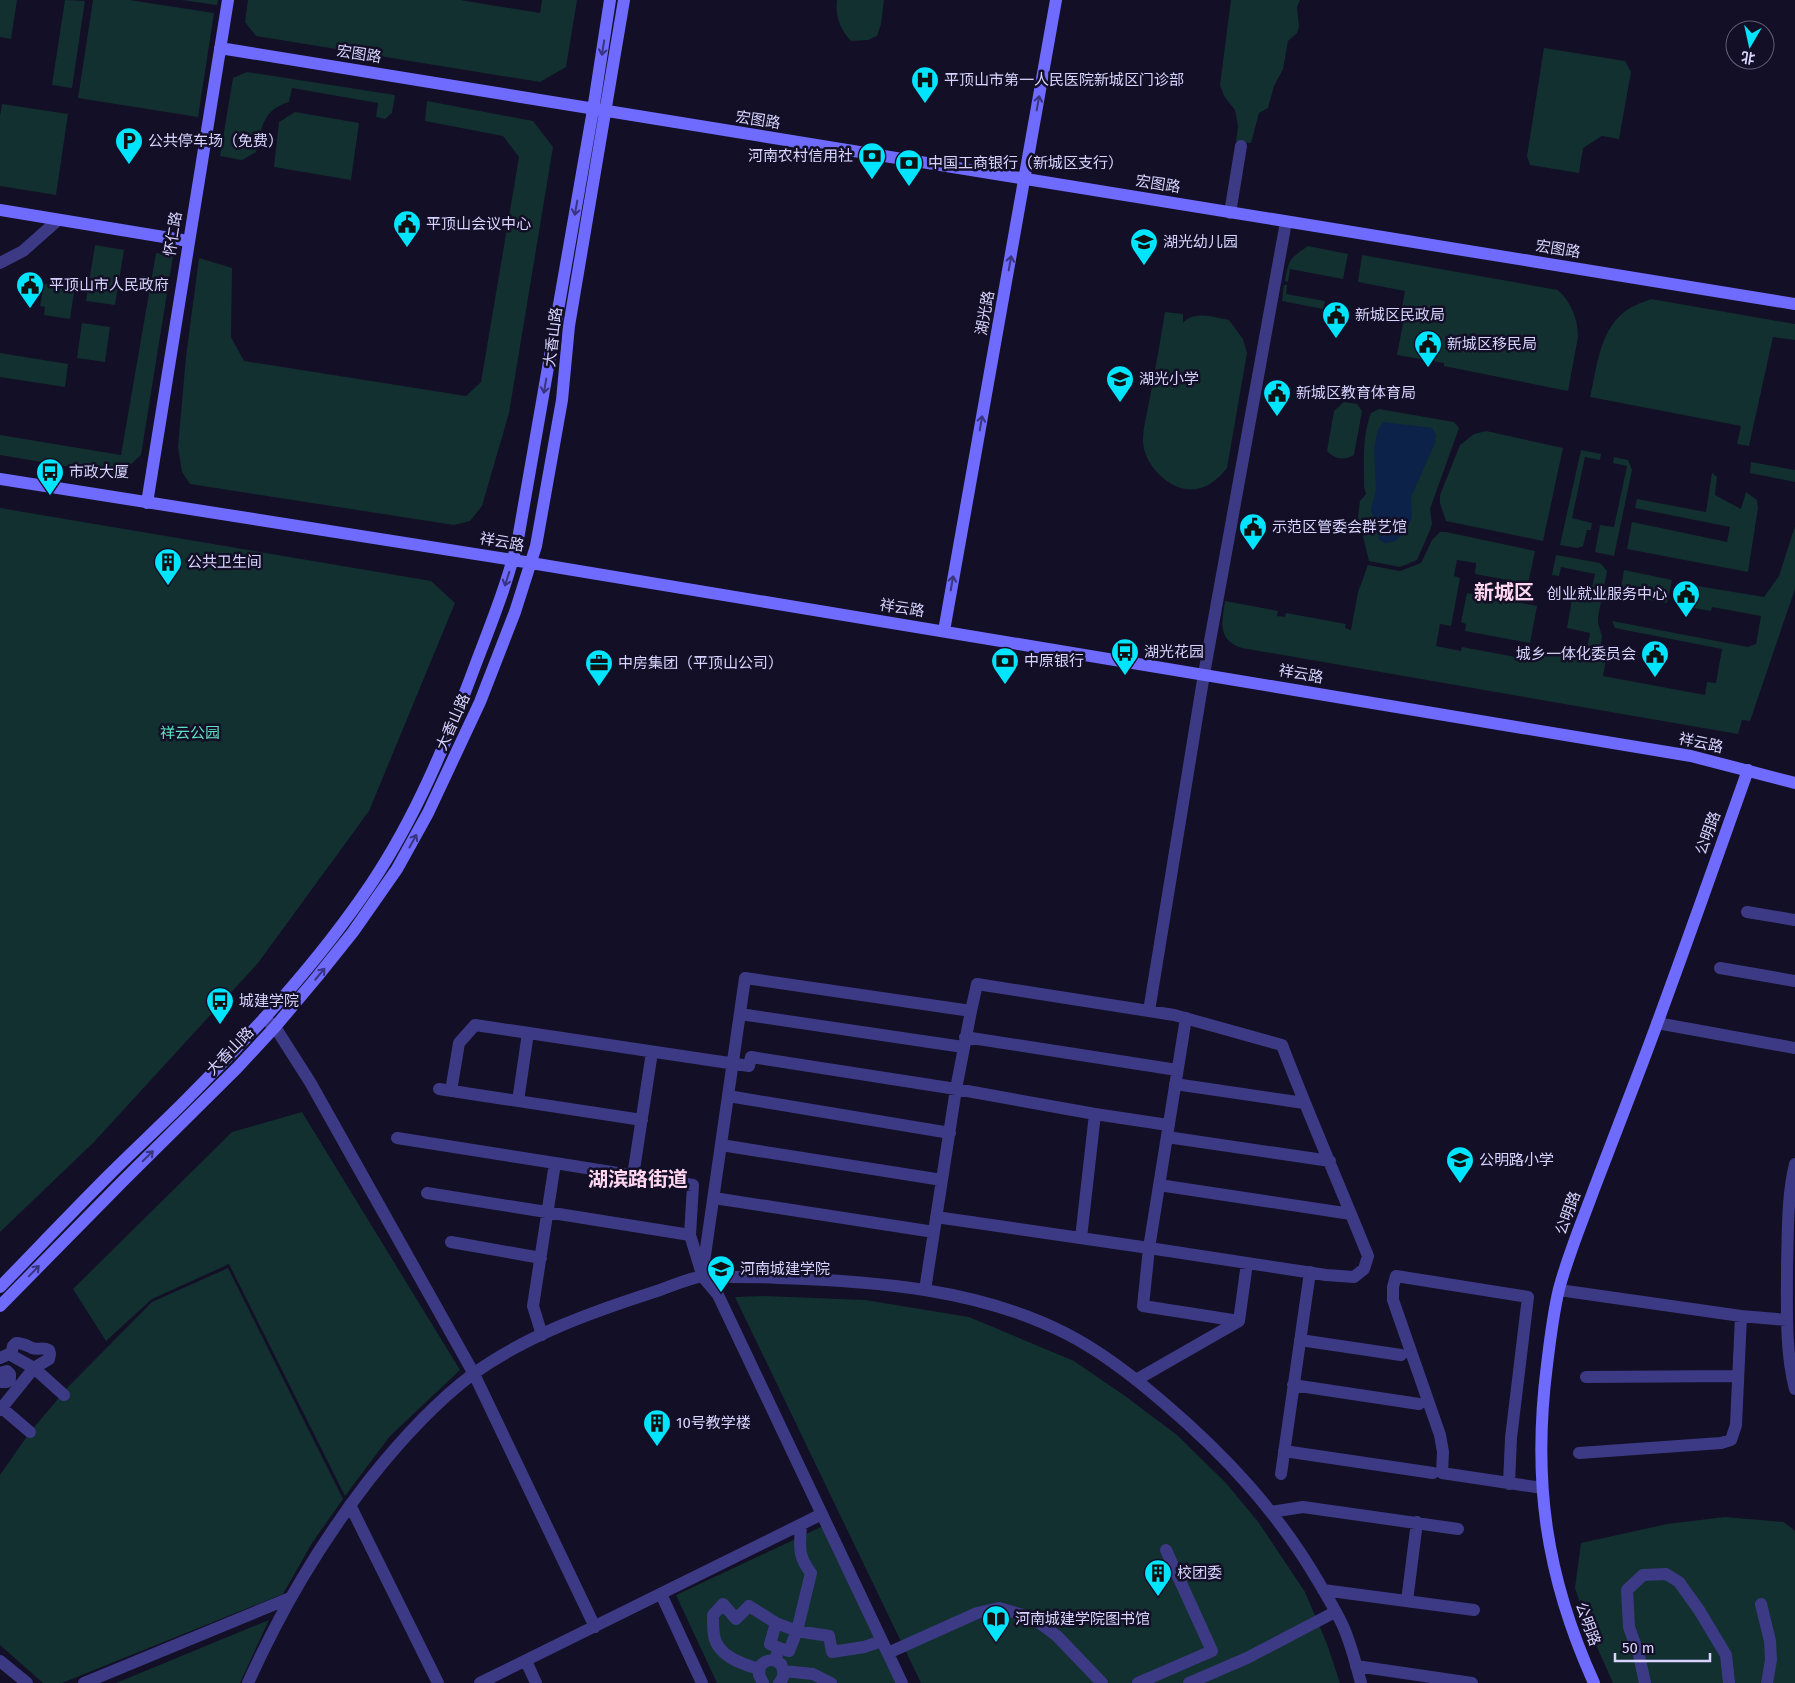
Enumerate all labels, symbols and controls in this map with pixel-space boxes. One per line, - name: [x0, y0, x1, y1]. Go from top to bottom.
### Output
- north arrow: [1725, 20, 1775, 70]
- one-way arrow: [597, 40, 607, 56]
- street label: 宏图路: [335, 42, 383, 66]
- text: 北: [1740, 48, 1756, 67]
- hospital icon: 平顶山市第一人民医院新城区门诊部: [910, 65, 940, 104]
- place label: 平顶山市第一人民医院新城区门诊部: [944, 71, 1184, 89]
- one-way arrow: [1034, 96, 1044, 112]
- street label: 宏图路: [734, 108, 782, 132]
- parking icon: 公共停车场（免费）: [114, 126, 144, 165]
- place label: 公共停车场（免费）: [148, 132, 283, 150]
- bank icon: 河南农村信用社: [857, 141, 887, 180]
- place label: 河南农村信用社: [748, 147, 853, 165]
- bank icon: 中国工商银行（新城区支行）: [894, 148, 924, 187]
- place label: 中国工商银行（新城区支行）: [928, 154, 1123, 172]
- street label: 宏图路: [1134, 172, 1182, 196]
- one-way arrow: [570, 200, 580, 216]
- public building icon: 平顶山会议中心: [392, 209, 422, 248]
- street label: 怀仁路: [161, 210, 185, 258]
- place label: 平顶山会议中心: [426, 215, 531, 233]
- school or university icon: 湖光幼儿园: [1129, 227, 1159, 266]
- place label: 湖光幼儿园: [1163, 233, 1238, 251]
- street label: 宏图路: [1534, 237, 1582, 261]
- one-way arrow: [1006, 256, 1016, 272]
- public building icon: 平顶山市人民政府: [15, 270, 45, 309]
- place label: 平顶山市人民政府: [49, 276, 169, 294]
- street label: 湖光路: [972, 289, 998, 337]
- public building icon: 新城区民政局: [1321, 300, 1351, 339]
- street label: 大香山路: [540, 306, 566, 368]
- place label: 新城区民政局: [1355, 306, 1445, 324]
- public building icon: 新城区移民局: [1413, 329, 1443, 368]
- place label: 新城区移民局: [1447, 335, 1537, 353]
- school or university icon: 湖光小学: [1105, 364, 1135, 403]
- place label: 湖光小学: [1139, 370, 1199, 388]
- one-way arrow: [540, 377, 550, 393]
- public building icon: 新城区教育体育局: [1262, 378, 1292, 417]
- place label: 新城区教育体育局: [1296, 384, 1416, 402]
- one-way arrow: [977, 416, 987, 432]
- bus stop icon: 市政大厦: [35, 457, 65, 496]
- place label: 市政大厦: [69, 463, 129, 481]
- public building icon: 示范区管委会群艺馆: [1238, 512, 1268, 551]
- place label: 示范区管委会群艺馆: [1272, 518, 1407, 536]
- street label: 祥云路: [478, 529, 526, 555]
- building icon: 公共卫生间: [153, 547, 183, 586]
- place label: 公共卫生间: [187, 553, 262, 571]
- one-way arrow: [502, 571, 511, 587]
- one-way arrow: [948, 576, 958, 592]
- public building icon: 创业就业服务中心: [1671, 579, 1701, 618]
- district label: 新城区: [1474, 580, 1534, 604]
- place label: 创业就业服务中心: [1547, 585, 1667, 603]
- street label: 祥云路: [878, 596, 926, 620]
- bus stop icon: 湖光花园: [1110, 637, 1140, 676]
- public building icon: 城乡一体化委员会: [1640, 639, 1670, 678]
- place label: 湖光花园: [1144, 643, 1204, 661]
- place label: 城乡一体化委员会: [1516, 645, 1636, 663]
- bank icon: 中原银行: [990, 646, 1020, 685]
- office icon: 中房集团（平顶山公司）: [584, 648, 614, 687]
- place label: 中原银行: [1024, 652, 1084, 670]
- place label: 中房集团（平顶山公司）: [618, 654, 783, 672]
- street label: 祥云路: [1277, 661, 1325, 687]
- street label: 大香山路: [433, 691, 473, 753]
- park label: 祥云公园: [160, 724, 220, 742]
- street label: 祥云路: [1677, 730, 1725, 756]
- street label: 公明路: [1692, 809, 1724, 857]
- one-way arrow: [409, 834, 418, 849]
- one-way arrow: [314, 968, 325, 981]
- bus stop icon: 城建学院: [205, 986, 235, 1025]
- place label: 城建学院: [239, 992, 299, 1010]
- street label: 大香山路: [203, 1023, 257, 1079]
- school or university icon: 公明路小学: [1445, 1145, 1475, 1184]
- one-way arrow: [142, 1150, 155, 1162]
- place label: 公明路小学: [1479, 1151, 1554, 1169]
- district label: 湖滨路街道: [588, 1167, 688, 1191]
- street label: 公明路: [1552, 1189, 1584, 1237]
- school or university icon: 河南城建学院: [706, 1254, 736, 1293]
- place label: 河南城建学院: [740, 1260, 830, 1278]
- one-way arrow: [28, 1265, 40, 1278]
- building icon: 10号教学楼: [642, 1408, 672, 1447]
- place label: 10号教学楼: [676, 1414, 751, 1432]
- building icon: 校团委: [1143, 1558, 1173, 1597]
- place label: 校团委: [1177, 1564, 1222, 1582]
- street label: 公明路: [1572, 1600, 1604, 1648]
- library icon: 河南城建学院图书馆: [981, 1604, 1011, 1643]
- place label: 河南城建学院图书馆: [1015, 1610, 1150, 1628]
- scale bar: [1615, 1630, 1710, 1662]
- text: 50 m: [1622, 1639, 1655, 1657]

